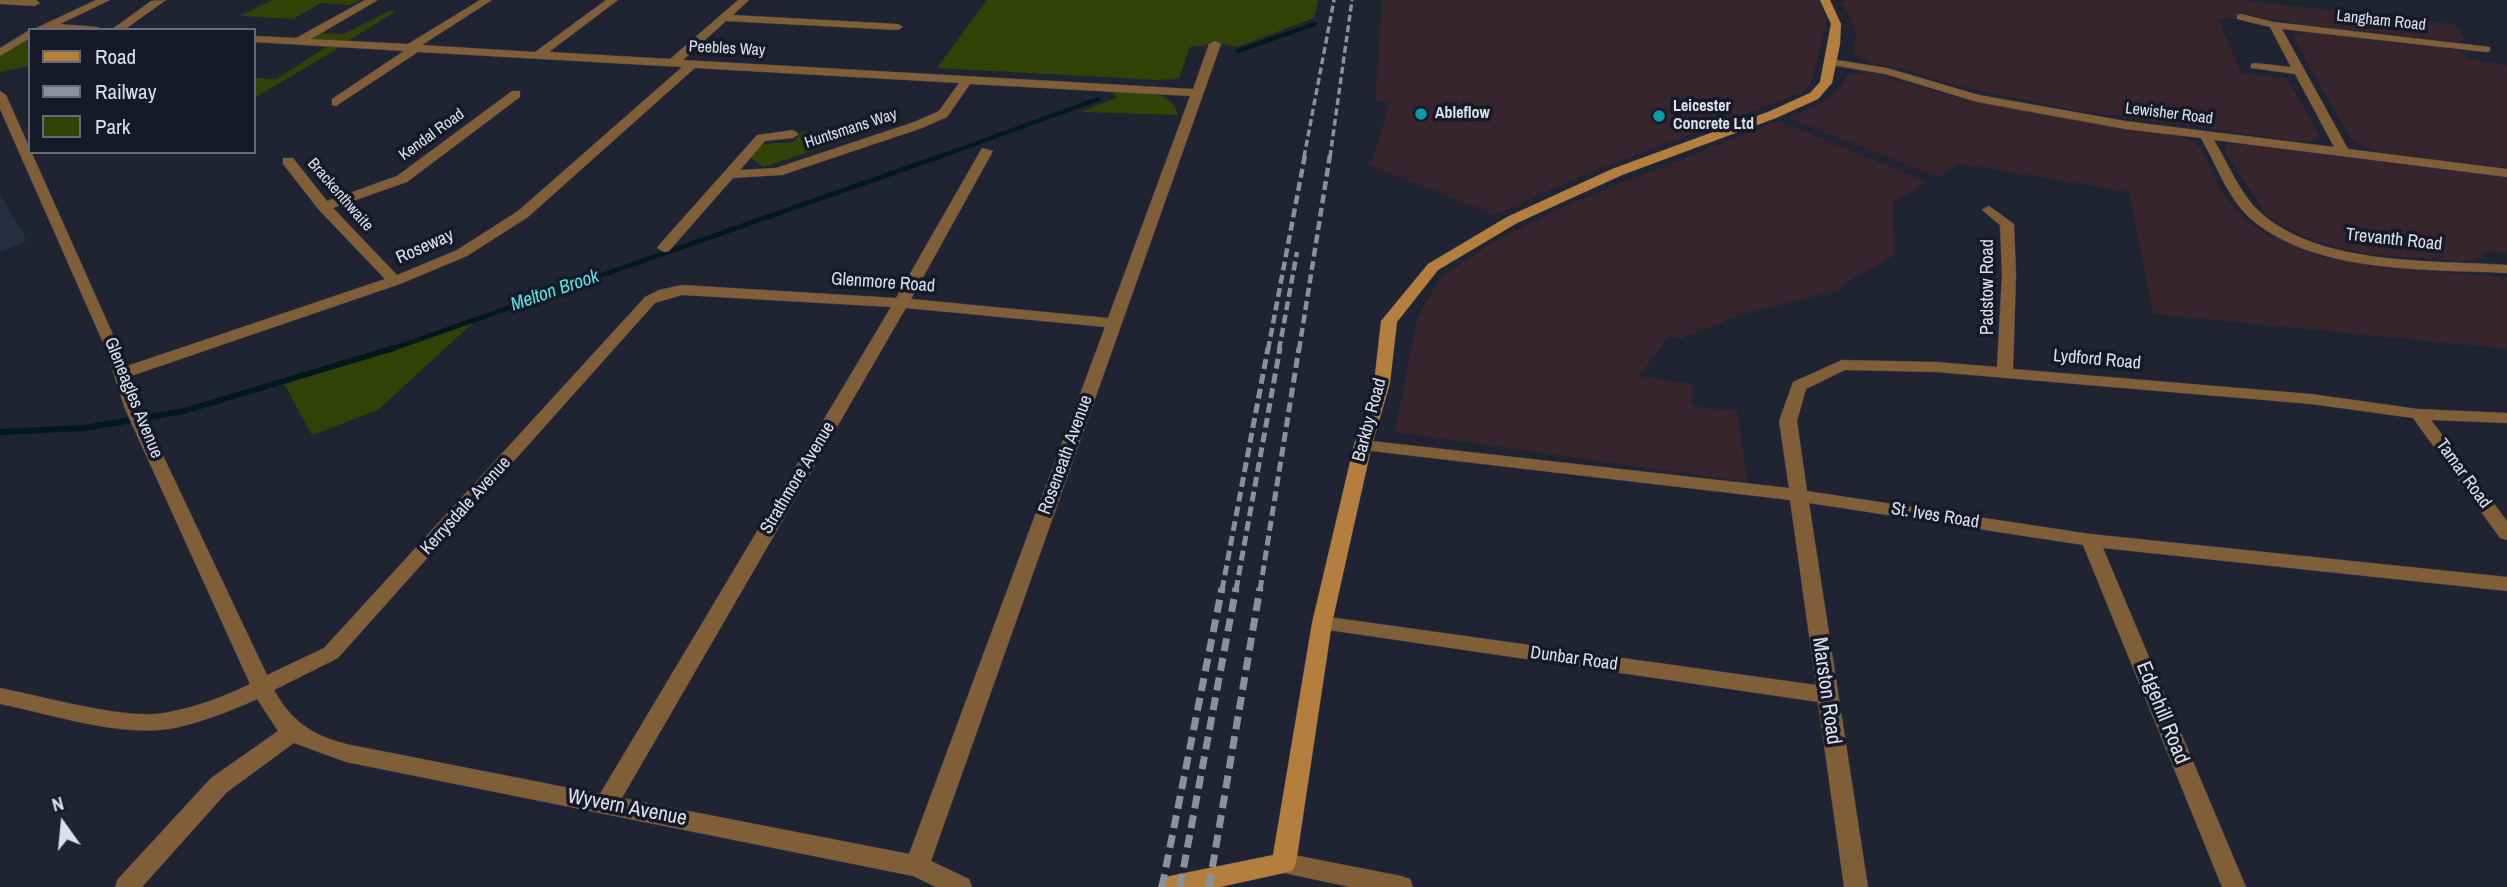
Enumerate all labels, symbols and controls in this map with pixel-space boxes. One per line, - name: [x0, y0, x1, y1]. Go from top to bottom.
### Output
- street label: Langham Road: [2335, 7, 2427, 35]
- legend: [28, 28, 256, 154]
- street label: Peebles Way: [688, 37, 766, 61]
- text: Road: [95, 42, 136, 71]
- text: Railway: [95, 77, 156, 106]
- place label: Leicester Concrete Ltd: [1673, 97, 1754, 135]
- street label: Lewisher Road: [2124, 99, 2214, 129]
- place label: Ableflow: [1435, 104, 1490, 124]
- street label: Kendal Road: [396, 105, 468, 165]
- street label: Huntsmans Way: [802, 105, 900, 153]
- marker: Ableflow: [1413, 106, 1429, 122]
- marker: Leicester Concrete Ltd: [1651, 108, 1667, 124]
- text: Park: [95, 112, 130, 141]
- street label: Brackenthwaite: [303, 155, 377, 235]
- street label: Trevanth Road: [2345, 224, 2443, 256]
- street label: Roseway: [393, 225, 457, 269]
- street label: Padstow Road: [1977, 239, 1999, 335]
- water label: Melton Brook: [508, 265, 602, 317]
- street label: Glenmore Road: [830, 269, 936, 297]
- street label: Gleneagles Avenue: [99, 334, 167, 462]
- street label: Lydford Road: [2052, 345, 2142, 375]
- street label: Barkby Road: [1349, 376, 1391, 464]
- street label: Roseneath Avenue: [1034, 392, 1098, 518]
- street label: Strathmore Avenue: [756, 418, 840, 538]
- street label: Tamar Road: [2431, 435, 2495, 513]
- street label: Kerrysdale Avenue: [416, 453, 516, 559]
- street label: St. Ives Road: [1890, 498, 1980, 534]
- street label: Marston Road: [1806, 636, 1846, 746]
- street label: Dunbar Road: [1529, 642, 1619, 676]
- street label: Edgehill Road: [2130, 658, 2194, 768]
- street label: Wyvern Avenue: [565, 784, 689, 832]
- north arrow: [28, 789, 98, 859]
- text: N: [49, 790, 66, 818]

